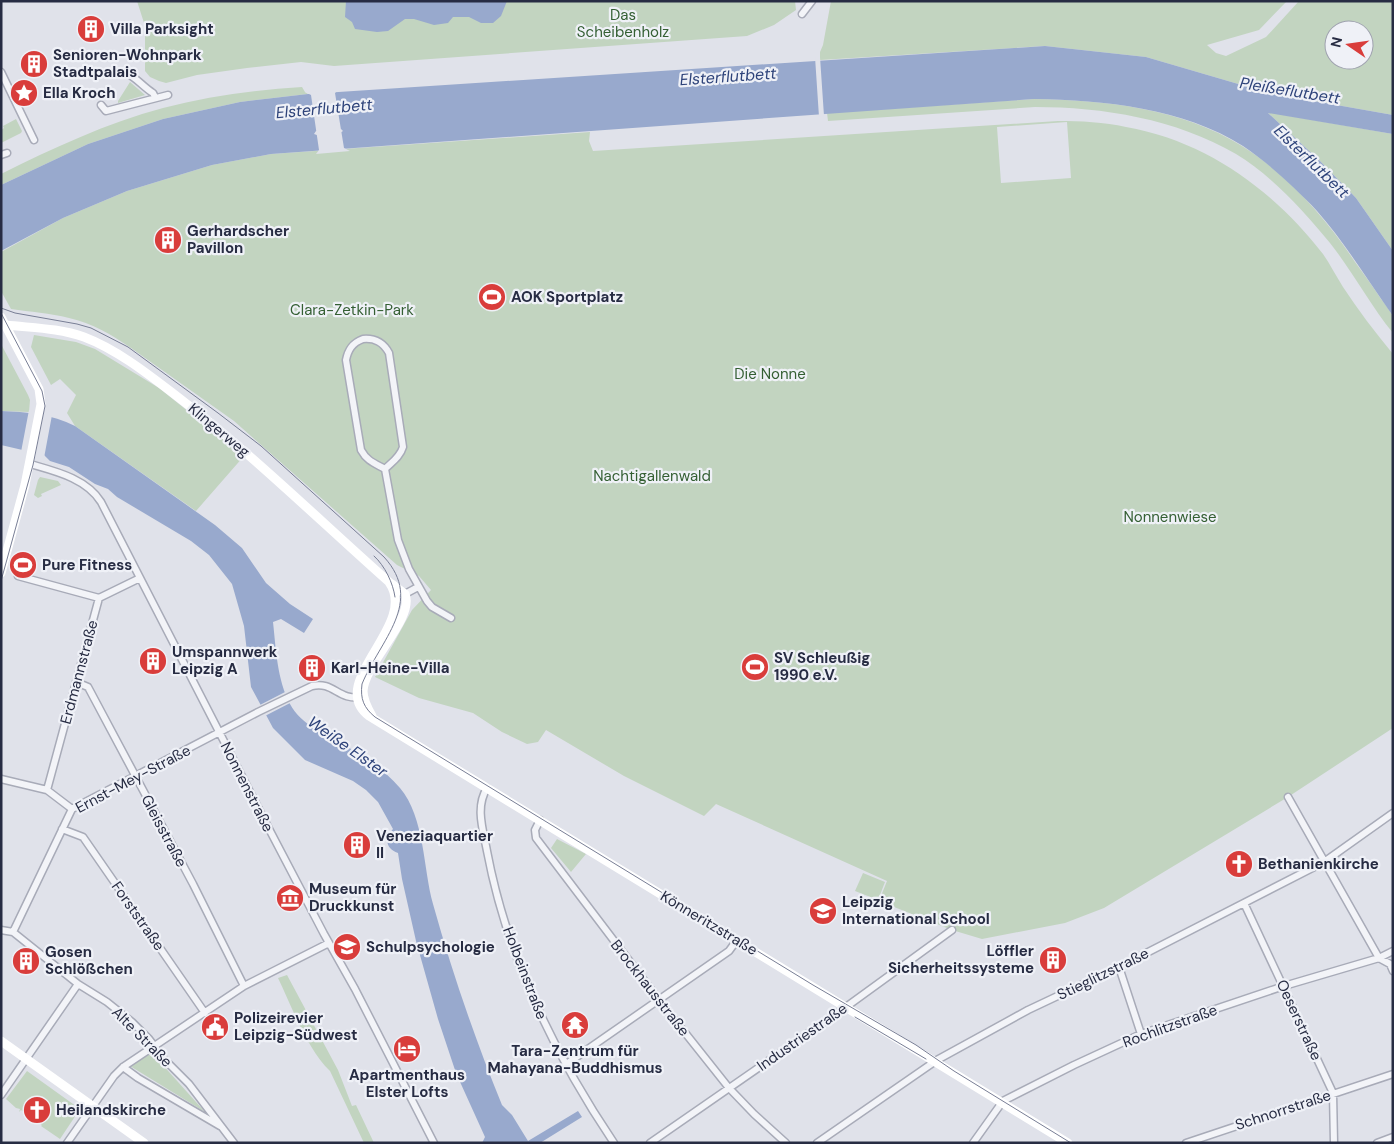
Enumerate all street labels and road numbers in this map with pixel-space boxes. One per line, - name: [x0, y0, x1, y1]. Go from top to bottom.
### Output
- street label: Klingerweg: [184, 398, 254, 462]
- street label: Erdmannstraße: [56, 618, 102, 726]
- street label: Nonnenstraße: [216, 739, 278, 835]
- street label: Ernst-Mey-Straße: [72, 740, 194, 818]
- street label: Gleisstraße: [137, 791, 191, 871]
- street label: Forststraße: [107, 877, 169, 955]
- street label: Könneritzstraße: [657, 886, 761, 960]
- street label: Holbeinstraße: [498, 924, 552, 1022]
- street label: Brockhausstraße: [606, 936, 694, 1040]
- street label: Stieglitzstraße: [1054, 943, 1152, 1005]
- street label: Oeserstraße: [1272, 976, 1326, 1064]
- street label: Industriestraße: [753, 998, 851, 1076]
- street label: Rochlitzstraße: [1120, 1000, 1220, 1052]
- street label: Alte Straße: [107, 1002, 177, 1072]
- street label: Schnorrstraße: [1233, 1085, 1333, 1135]

